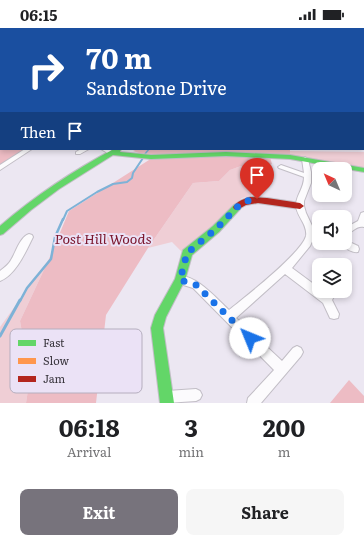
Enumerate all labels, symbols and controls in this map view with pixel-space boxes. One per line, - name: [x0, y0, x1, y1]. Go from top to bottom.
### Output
- text: 06:15: [20, 3, 57, 26]
- text: 70 m: [86, 36, 152, 78]
- icon: right: [20, 44, 72, 96]
- text: Sandstone Drive: [86, 74, 226, 101]
- text: Then: [20, 120, 56, 143]
- icon: arrive: [64, 120, 86, 142]
- pin: [240, 158, 274, 199]
- north arrow: [312, 162, 352, 202]
- map controls: [312, 162, 352, 298]
- icon: arrive: [246, 164, 268, 186]
- button: sound: [312, 210, 352, 250]
- park label: Post Hill Woods: [54, 228, 152, 248]
- button: layers: [312, 258, 352, 298]
- position arrow: [229, 317, 271, 359]
- legend: [10, 329, 142, 393]
- text: Fast: [43, 334, 65, 350]
- text: Slow: [43, 352, 69, 368]
- text: Jam: [43, 370, 66, 386]
- text: 06:18: [59, 409, 120, 444]
- text: 3: [184, 409, 198, 444]
- text: 200: [263, 409, 305, 444]
- text: Arrival: [67, 442, 111, 461]
- text: min: [178, 442, 204, 461]
- text: m: [278, 442, 290, 461]
- button: Exit: [20, 489, 178, 535]
- button: Share: [186, 489, 344, 535]

